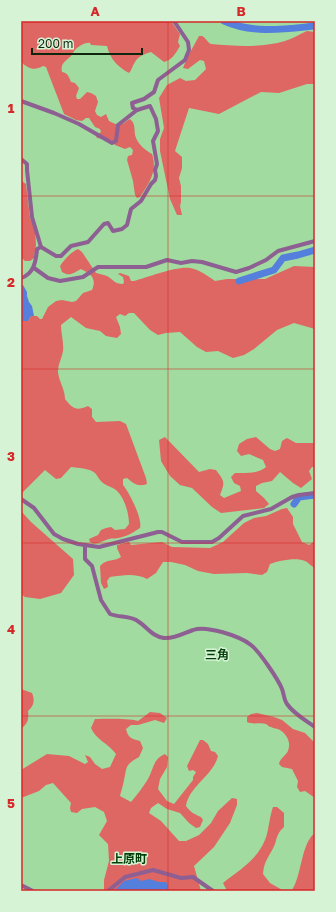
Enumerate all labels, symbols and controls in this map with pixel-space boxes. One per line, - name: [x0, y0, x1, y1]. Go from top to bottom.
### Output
- text: A: [90, 3, 100, 19]
- text: B: [236, 3, 246, 19]
- scale bar: [32, 30, 142, 56]
- text: 200 m: [38, 36, 73, 51]
- text: 1: [8, 100, 15, 116]
- text: 2: [7, 274, 15, 290]
- text: 3: [7, 448, 15, 464]
- text: 4: [7, 621, 15, 637]
- district label: 三角: [205, 647, 229, 662]
- text: 5: [7, 795, 15, 811]
- district label: 上原町: [111, 851, 147, 866]

